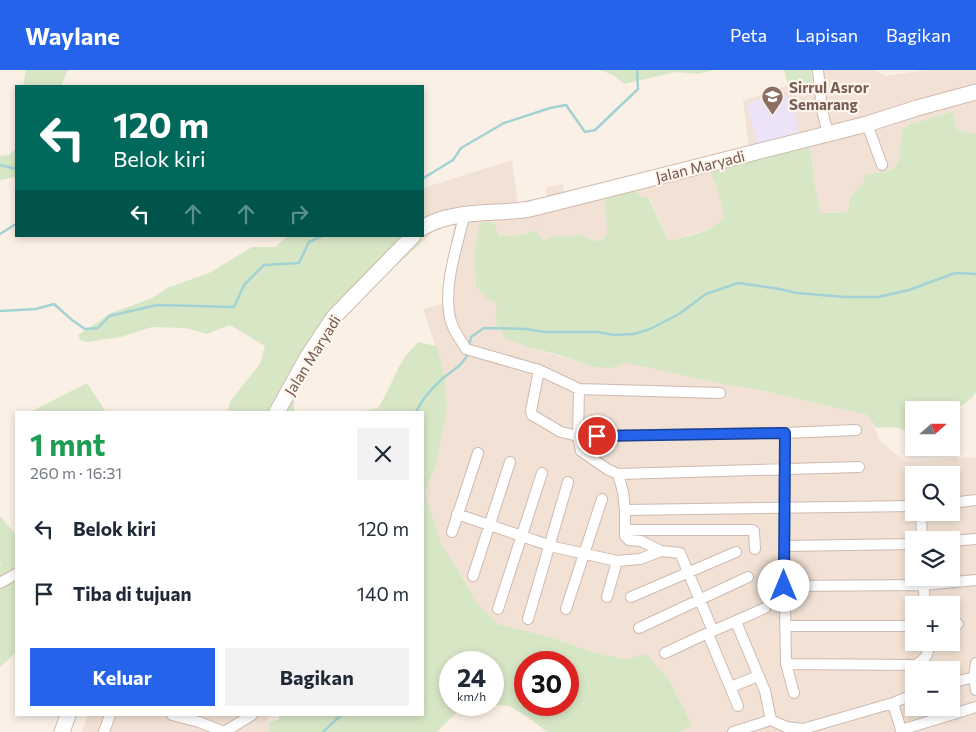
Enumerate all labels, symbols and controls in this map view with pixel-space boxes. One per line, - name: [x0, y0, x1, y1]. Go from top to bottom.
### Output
- text: Waylane: [25, 21, 120, 50]
- text: Peta: [730, 24, 767, 46]
- text: Lapisan: [795, 24, 858, 46]
- text: Bagikan: [886, 24, 951, 46]
- place label: Sirrul Asror Semarang: [789, 78, 869, 113]
- school or university icon: Sirrul Asror Semarang: [761, 84, 785, 115]
- text: 120 m: [113, 102, 209, 145]
- icon: left: [30, 105, 95, 170]
- text: Belok kiri: [113, 145, 206, 172]
- street label: Jalan Maryadi: [653, 146, 747, 186]
- icon: left: [126, 200, 154, 228]
- icon: ahead: [179, 200, 207, 228]
- icon: ahead: [232, 200, 260, 228]
- icon: right: [285, 200, 313, 228]
- street label: Jalan Maryadi: [280, 311, 344, 399]
- north arrow: [905, 401, 960, 456]
- map controls: [905, 401, 960, 716]
- pin: [576, 415, 618, 457]
- icon: arrive: [583, 422, 611, 450]
- text: 1 mnt: [30, 425, 106, 462]
- button: close: [357, 428, 409, 480]
- text: 260 m · 16:31: [30, 463, 122, 482]
- button: search: [905, 466, 960, 521]
- icon: left: [30, 515, 58, 543]
- text: Belok kiri: [73, 517, 156, 540]
- text: 120 m: [358, 517, 409, 540]
- button: layers: [905, 531, 960, 586]
- position arrow: [757, 559, 809, 611]
- icon: arrive: [30, 580, 58, 608]
- text: Tiba di tujuan: [73, 582, 191, 605]
- text: 140 m: [357, 582, 409, 605]
- button: +: [905, 596, 960, 651]
- button: Keluar: [30, 648, 215, 706]
- button: Bagikan: [225, 648, 409, 706]
- speed limit sign: 30: [514, 651, 579, 716]
- button: −: [905, 661, 960, 716]
- text: 24: [457, 662, 486, 692]
- text: km/h: [457, 689, 486, 703]

